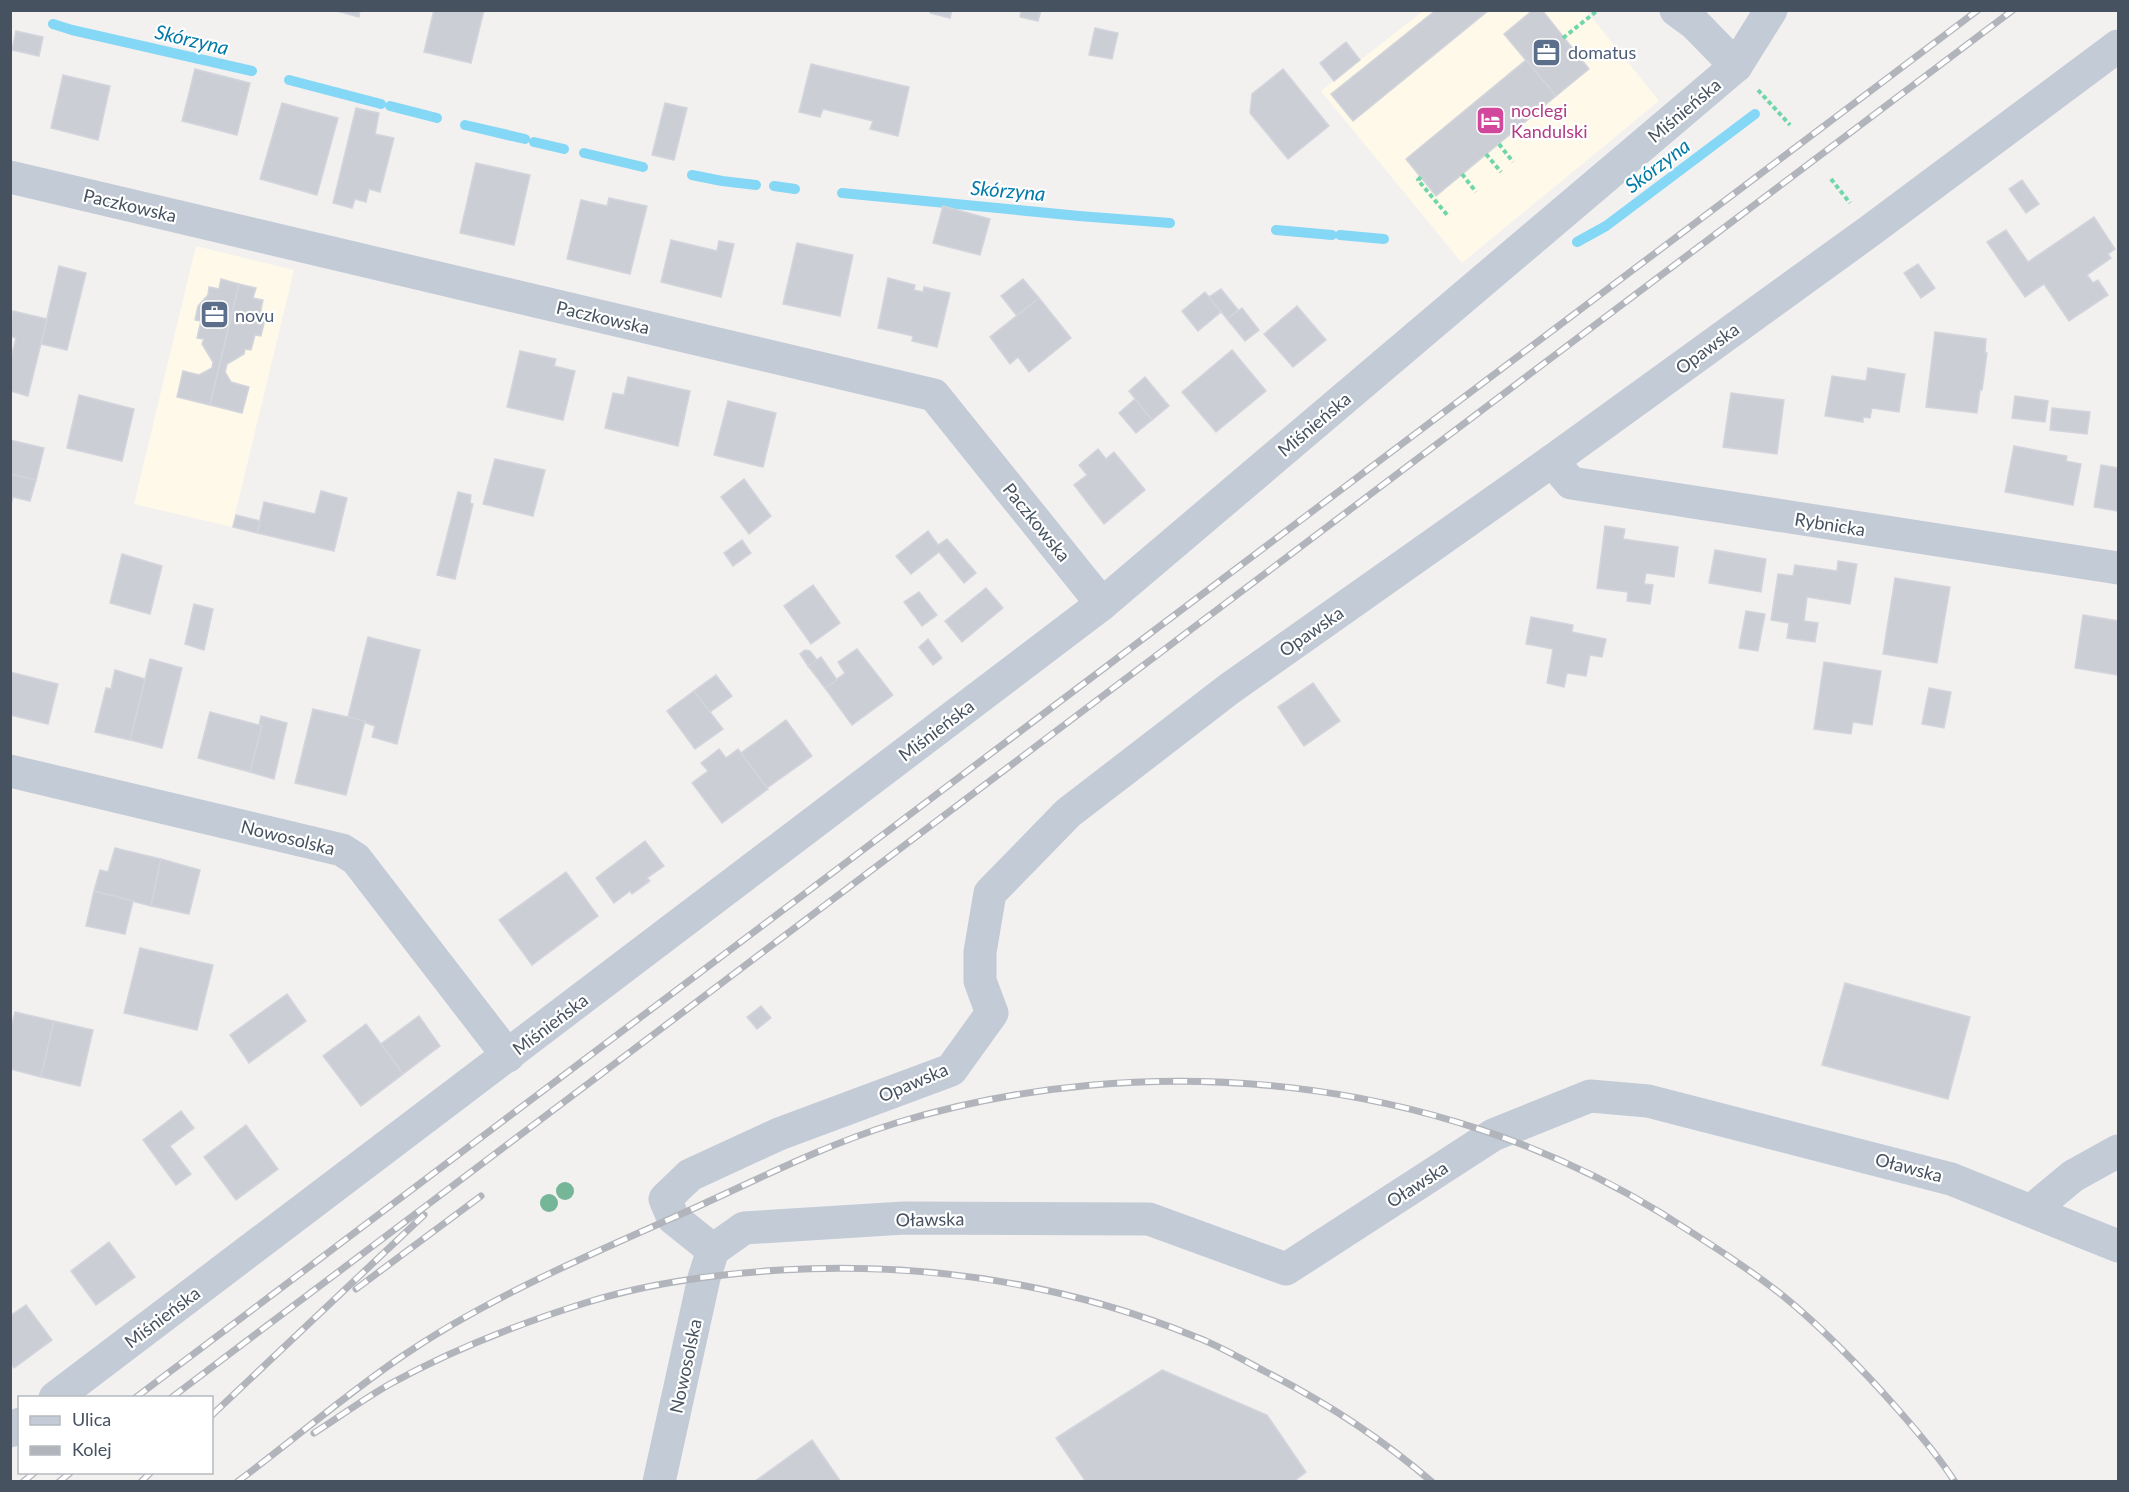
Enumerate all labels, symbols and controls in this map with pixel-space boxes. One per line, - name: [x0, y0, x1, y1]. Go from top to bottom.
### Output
- water label: Skórzyna: [153, 19, 231, 59]
- office icon: domatus: [1531, 36, 1563, 68]
- place label: domatus: [1568, 41, 1636, 63]
- street label: Miśnieńska: [1643, 73, 1725, 147]
- place label: noclegi Kandulski: [1511, 99, 1587, 142]
- hotel icon: noclegi Kandulski: [1474, 104, 1506, 136]
- water label: Skórzyna: [1620, 133, 1694, 197]
- water label: Skórzyna: [970, 175, 1046, 205]
- street label: Paczkowska: [81, 184, 179, 226]
- street label: Paczkowska: [554, 296, 652, 338]
- office icon: novu: [198, 299, 230, 331]
- place label: novu: [235, 304, 274, 326]
- street label: Opawska: [1671, 318, 1743, 378]
- street label: Miśnieńska: [1273, 387, 1355, 461]
- street label: Paczkowska: [999, 478, 1075, 566]
- street label: Rybnicka: [1793, 508, 1867, 540]
- street label: Opawska: [1275, 601, 1347, 661]
- street label: Miśnieńska: [894, 695, 978, 765]
- street label: Nowosolska: [239, 815, 337, 859]
- street label: Miśnieńska: [508, 989, 592, 1059]
- street label: Opawska: [875, 1058, 951, 1106]
- street label: Oławska: [1873, 1147, 1945, 1187]
- street label: Oławska: [1382, 1156, 1452, 1212]
- street label: Oławska: [895, 1207, 965, 1231]
- street label: Miśnieńska: [120, 1282, 204, 1352]
- street label: Nowosolska: [664, 1317, 706, 1415]
- legend: [18, 1396, 213, 1474]
- text: Ulica: [72, 1408, 111, 1430]
- text: Kolej: [72, 1438, 112, 1460]

